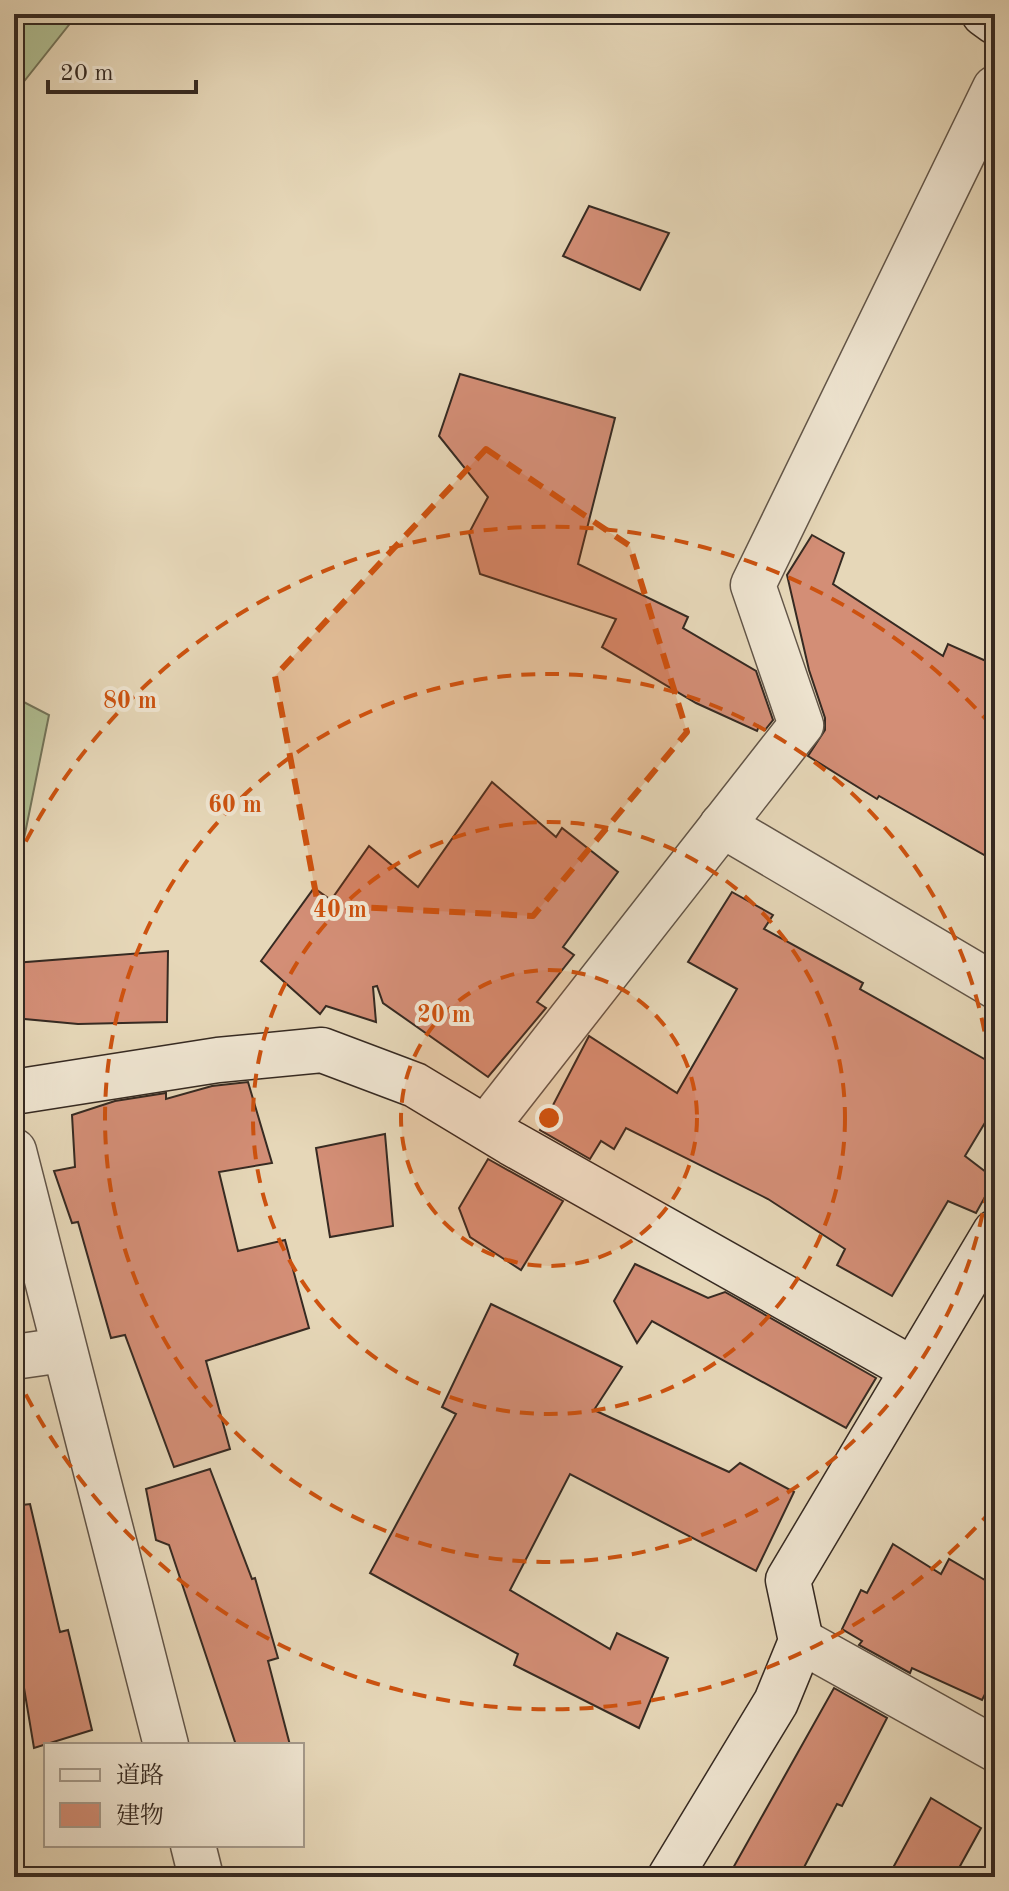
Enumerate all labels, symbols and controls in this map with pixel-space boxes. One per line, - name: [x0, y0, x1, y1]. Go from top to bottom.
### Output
- scale bar: [48, 44, 196, 94]
- text: 20 m: [60, 62, 114, 86]
- text: 80 m: [103, 690, 157, 714]
- text: 60 m: [208, 794, 262, 818]
- text: 40 m: [313, 899, 367, 923]
- text: 20 m: [417, 1004, 471, 1028]
- centre of rings: [535, 1104, 563, 1132]
- legend: [44, 1743, 304, 1847]
- text: 道路: [116, 1762, 164, 1789]
- text: 建物: [116, 1802, 164, 1829]

